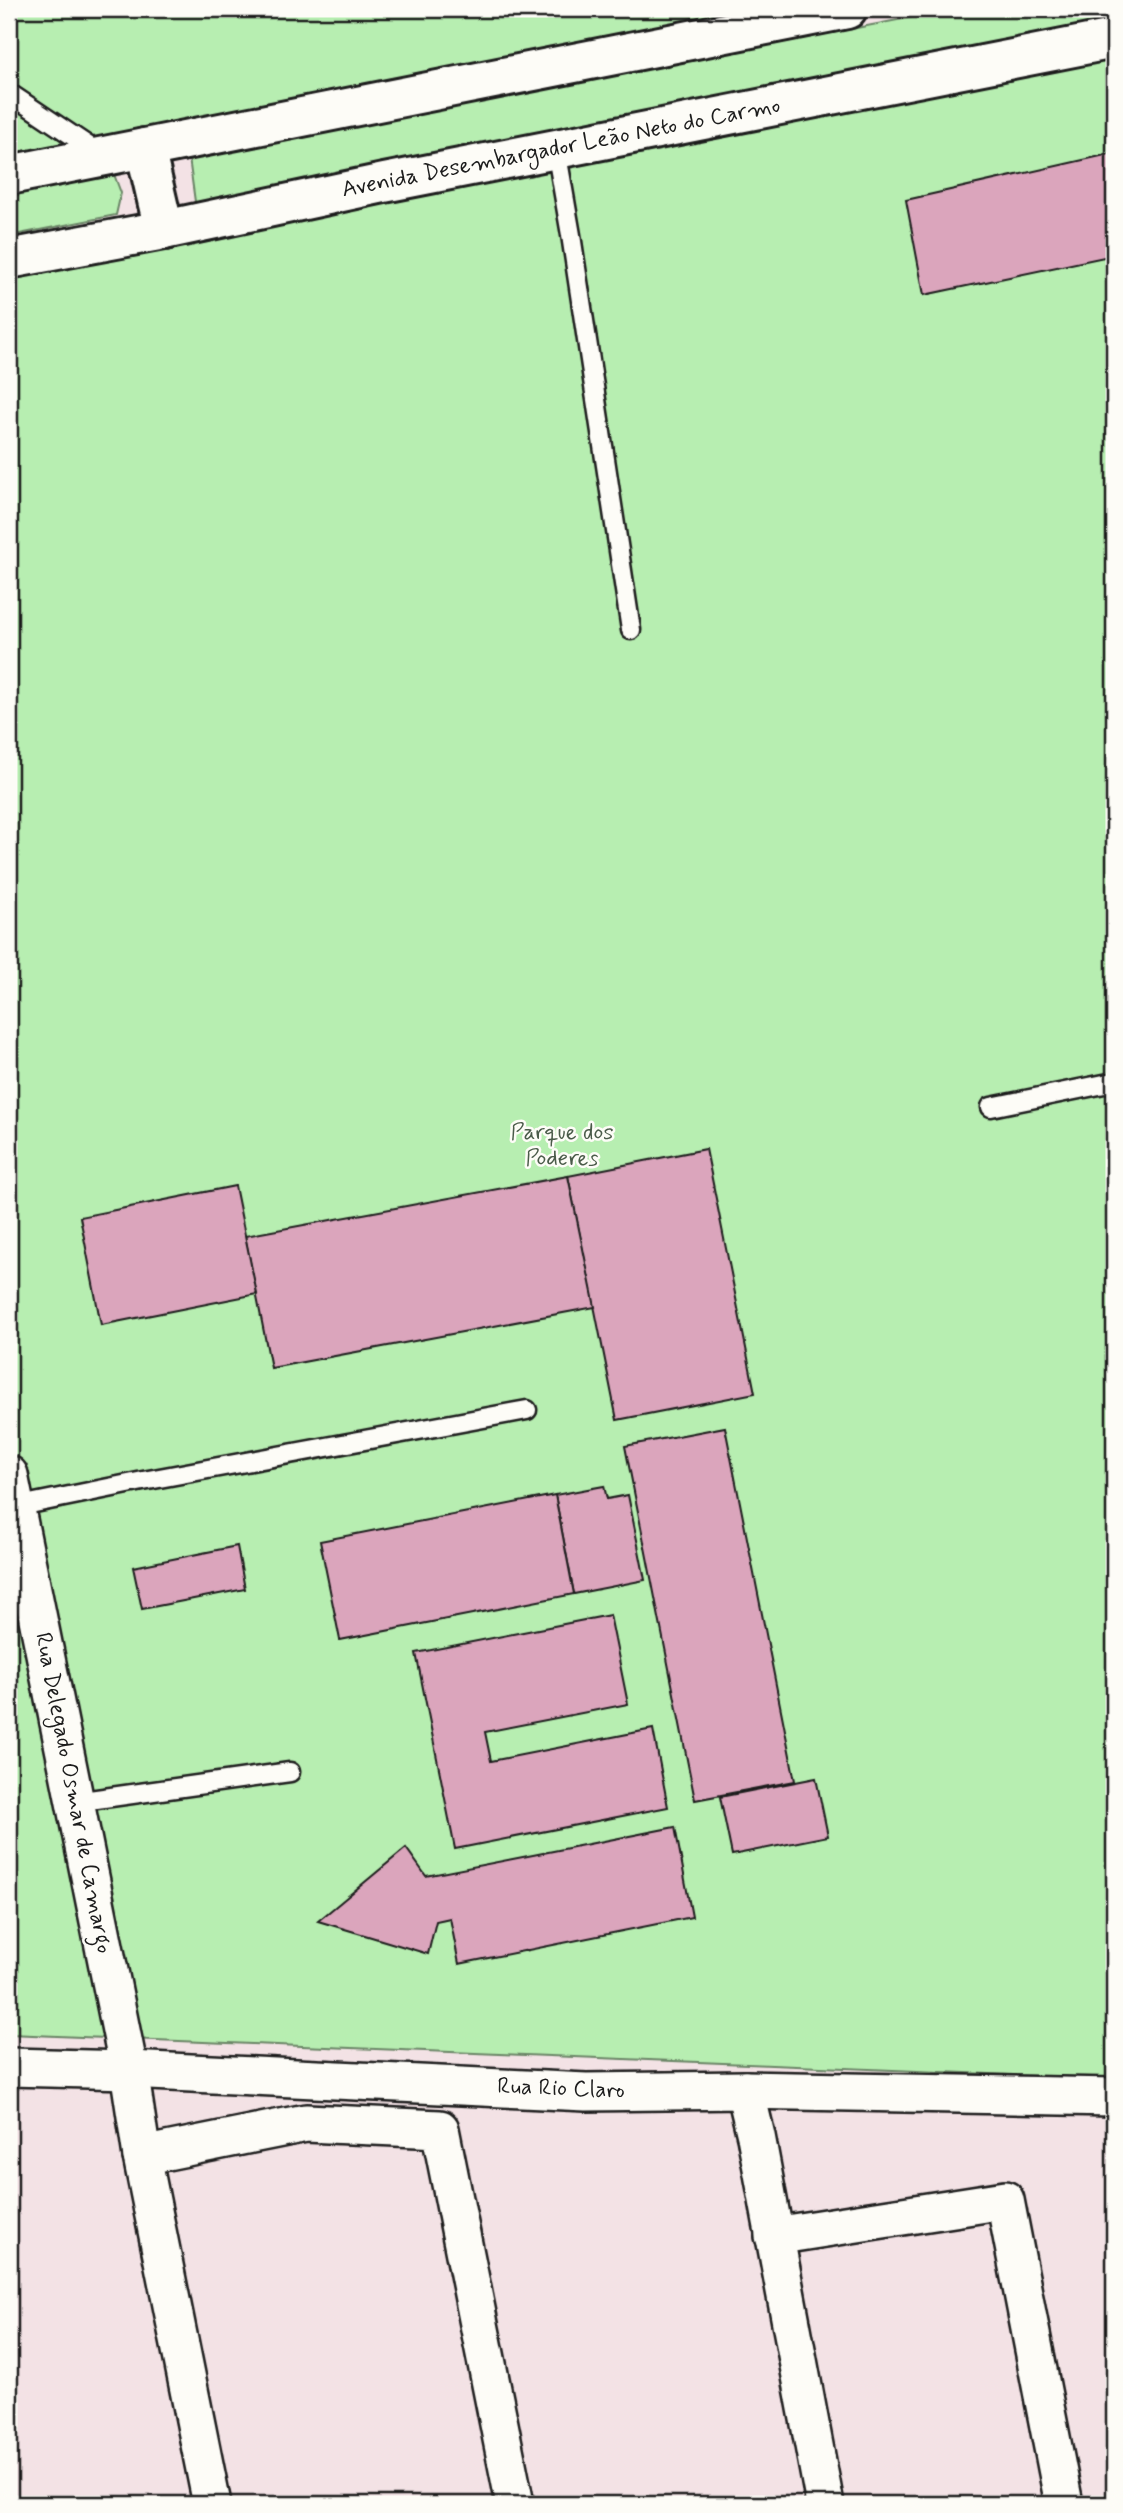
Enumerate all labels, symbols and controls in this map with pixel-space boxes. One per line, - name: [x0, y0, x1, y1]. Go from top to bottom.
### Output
- street label: Avenida Desembargador Leão Neto do Carmo: [339, 91, 783, 207]
- park label: Parque dos Poderes: [510, 1118, 614, 1174]
- street label: Rua Delegado Osmar de Camargo: [25, 1630, 119, 1957]
- street label: Rua Rio Claro: [497, 2072, 625, 2106]

